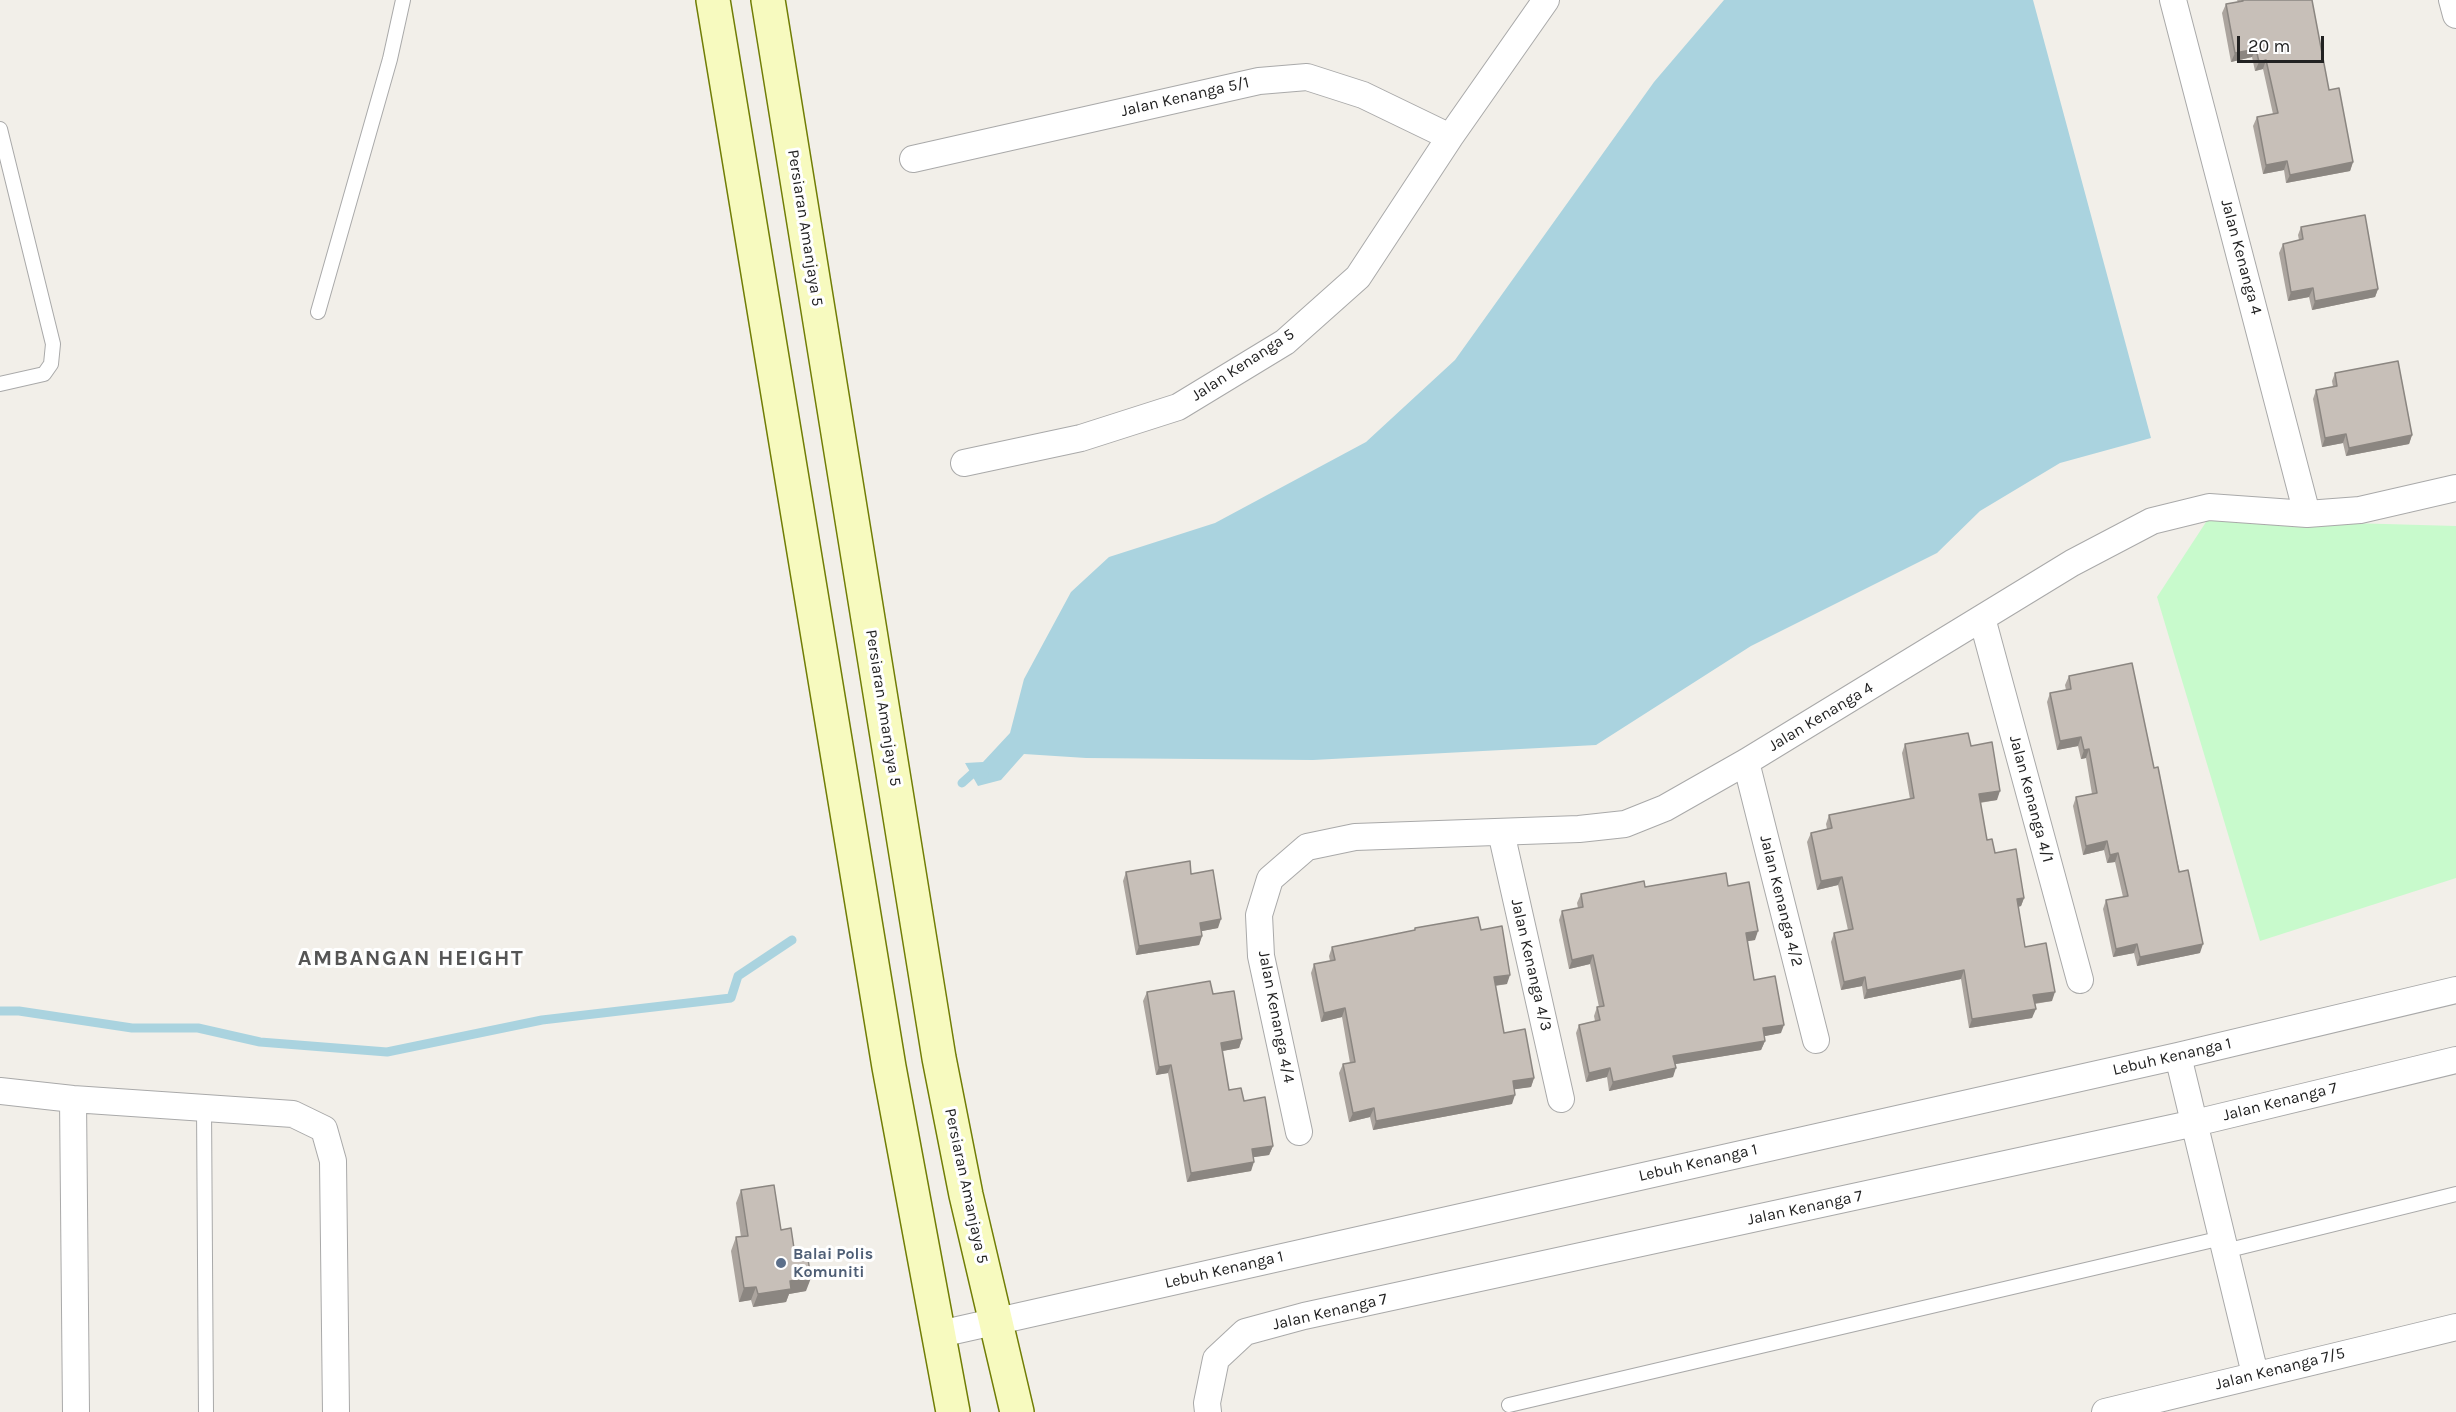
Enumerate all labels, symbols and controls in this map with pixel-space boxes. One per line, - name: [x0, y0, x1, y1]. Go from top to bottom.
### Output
- scale bar: [2240, 24, 2327, 62]
- text: 20 m: [2248, 35, 2290, 57]
- street label: Jalan Kenanga 5/1: [1119, 73, 1251, 121]
- street label: Persiaran Amanjaya 5: [783, 148, 827, 308]
- street label: Jalan Kenanga 4: [2216, 197, 2266, 317]
- street label: Jalan Kenanga 5: [1188, 325, 1298, 405]
- street label: Persiaran Amanjaya 5: [861, 628, 905, 788]
- street label: Jalan Kenanga 4: [1765, 678, 1877, 756]
- street label: Jalan Kenanga 4/1: [2005, 733, 2057, 865]
- street label: Jalan Kenanga 4/2: [1755, 833, 1807, 969]
- street label: Jalan Kenanga 4/3: [1506, 897, 1556, 1033]
- district label: AMBANGAN HEIGHT: [298, 946, 524, 972]
- street label: Jalan Kenanga 4/4: [1254, 949, 1298, 1085]
- street label: Lebuh Kenanga 1: [2111, 1034, 2233, 1080]
- street label: Jalan Kenanga 7: [2221, 1079, 2339, 1125]
- street label: Persiaran Amanjaya 5: [940, 1107, 992, 1265]
- street label: Lebuh Kenanga 1: [1637, 1140, 1759, 1186]
- street label: Jalan Kenanga 7: [1746, 1186, 1864, 1230]
- place label: Balai Polis Komuniti: [793, 1244, 873, 1282]
- street label: Lebuh Kenanga 1: [1163, 1247, 1285, 1293]
- marker: Balai Polis Komuniti: [774, 1256, 788, 1270]
- street label: Jalan Kenanga 7: [1271, 1289, 1389, 1335]
- street label: Jalan Kenanga 7/5: [2213, 1344, 2347, 1394]

